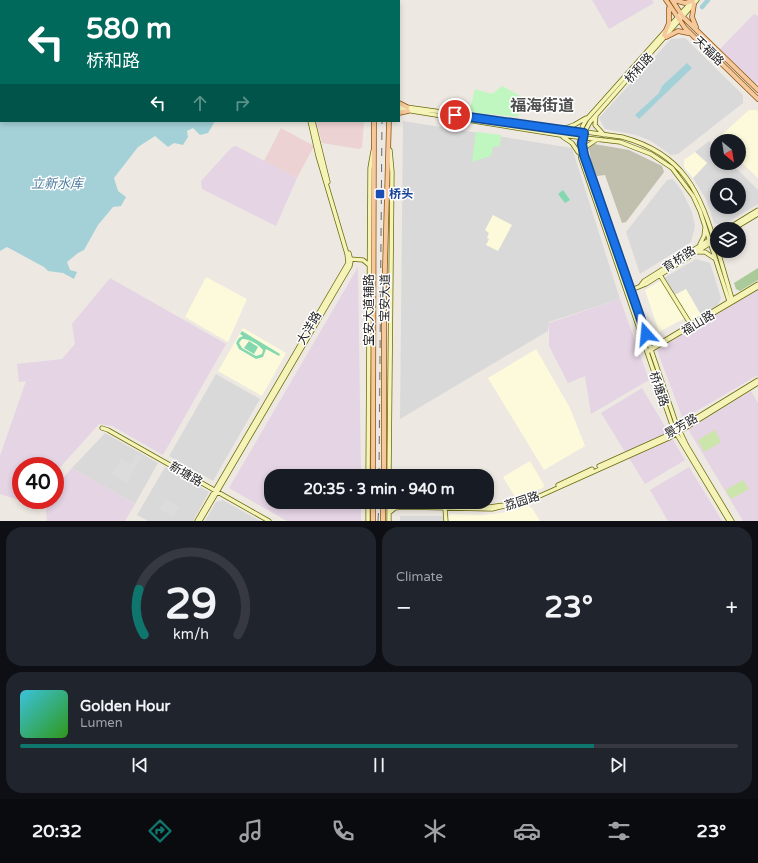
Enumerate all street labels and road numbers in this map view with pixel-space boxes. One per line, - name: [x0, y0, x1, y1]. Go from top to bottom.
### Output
- street label: 天福路: [691, 33, 727, 69]
- street label: 桥和路: [622, 50, 656, 86]
- street label: 育桥路: [660, 243, 698, 275]
- street label: 宝安大道辅路: [362, 274, 376, 346]
- street label: 宝安大道: [378, 274, 392, 322]
- street label: 福山路: [679, 308, 717, 338]
- street label: 大洋路: [294, 309, 324, 347]
- street label: 桥塘路: [647, 370, 671, 408]
- street label: 景芳路: [662, 411, 700, 441]
- street label: 新塘路: [167, 459, 205, 489]
- street label: 荔园路: [503, 489, 541, 513]

